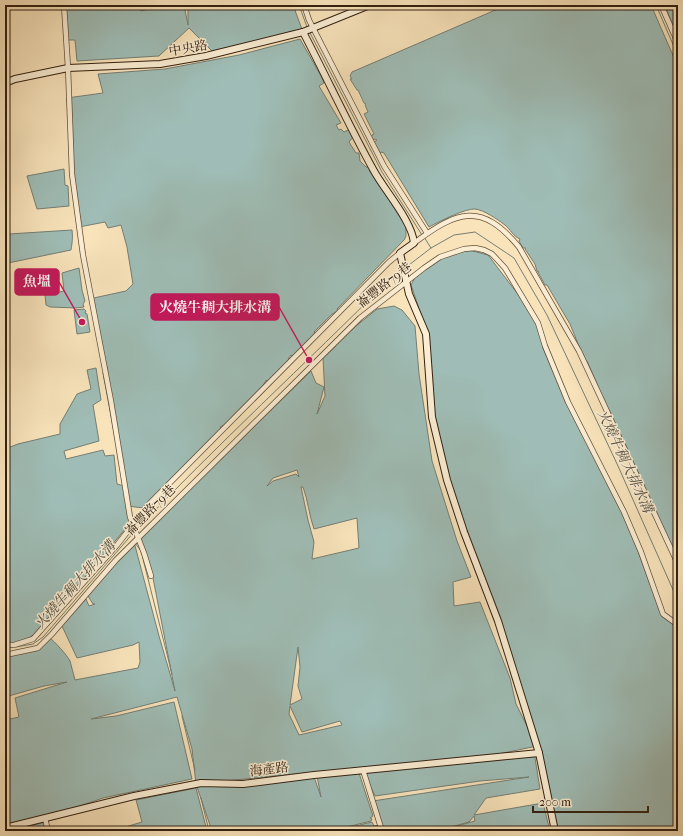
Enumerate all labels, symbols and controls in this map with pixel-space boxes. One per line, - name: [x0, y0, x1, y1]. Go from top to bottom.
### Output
- street label: 中央路: [167, 37, 209, 59]
- street label: 崙豐路79巷: [354, 259, 414, 311]
- callout: 魚塭: [15, 269, 59, 295]
- text: 魚塭: [23, 273, 51, 290]
- callout: 火燒牛稠大排水溝: [151, 294, 279, 320]
- text: 火燒牛稠大排水溝: [159, 299, 272, 316]
- water label: 火燒牛稠大排水溝: [594, 407, 657, 517]
- street label: 崙豐路79巷: [122, 482, 178, 538]
- water label: 火燒牛稠大排水溝: [31, 536, 120, 632]
- street label: 海產路: [249, 759, 289, 779]
- scale bar: [533, 788, 648, 814]
- text: 200 m: [539, 795, 571, 809]

